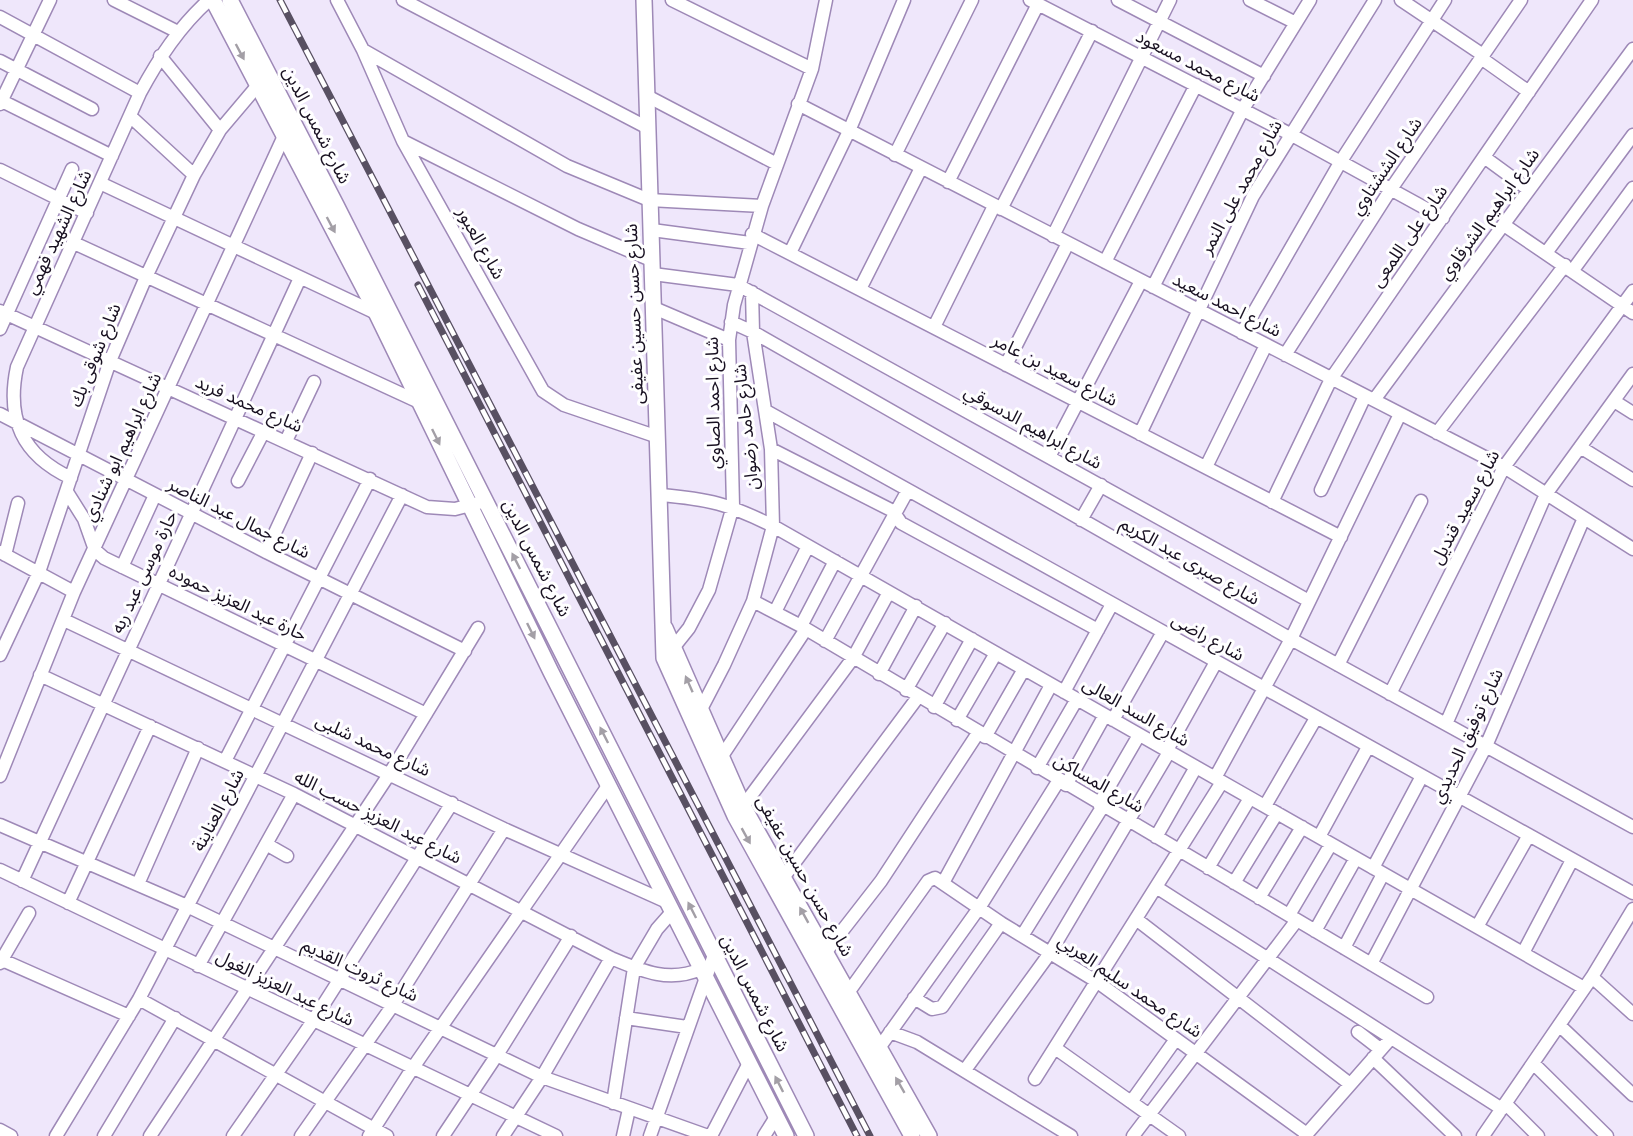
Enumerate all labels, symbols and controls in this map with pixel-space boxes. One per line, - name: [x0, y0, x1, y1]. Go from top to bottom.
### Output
- street label: شارع محمد مسعود: [1131, 23, 1265, 109]
- one-way arrow: [235, 44, 245, 61]
- street label: شارع شمس الدين: [275, 62, 358, 189]
- street label: شارع الششتاوي: [1344, 112, 1429, 221]
- street label: شارع محمد على النمر: [1193, 115, 1290, 260]
- street label: شارع ابراهيم الشرقاوي: [1432, 143, 1547, 286]
- street label: شارع الشهيد فهمي: [18, 165, 99, 299]
- street label: شارع على اللمعى: [1364, 180, 1455, 293]
- street label: شارع العبور: [449, 201, 512, 285]
- one-way arrow: [326, 216, 335, 233]
- street label: شارع حسن حسين عفيفى: [618, 223, 651, 405]
- street label: شارع احمد سعيد: [1168, 266, 1286, 345]
- street label: شارع شوقى بك: [62, 299, 129, 411]
- street label: شارع سعيد بن عامر: [986, 327, 1122, 414]
- street label: شارع احمد الصاوي: [699, 337, 728, 469]
- street label: شارع حامد رضوان: [726, 363, 767, 491]
- street label: شارع ابراهيم ابو شنادي: [76, 368, 169, 526]
- street label: شارع محمد فريد: [191, 369, 307, 440]
- street label: شارع ابراهيم الدسوقي: [959, 378, 1107, 477]
- one-way arrow: [432, 428, 441, 445]
- street label: شارع سعيد قنديل: [1424, 445, 1507, 569]
- street label: شارع جمال عبد الناصر: [162, 470, 315, 566]
- street label: شارع شمس الدين: [495, 495, 578, 622]
- street label: حارة موسى عبد ربه: [104, 506, 182, 637]
- street label: شارع صبرى عبد الكريم: [1115, 510, 1265, 612]
- one-way arrow: [512, 553, 521, 570]
- street label: حارة عبد العزيز حموده: [165, 558, 311, 646]
- street label: شارع راضى: [1166, 606, 1249, 669]
- one-way arrow: [526, 622, 536, 639]
- street label: شارع توفيق الحديدي: [1424, 664, 1511, 808]
- street label: شارع السد العالى: [1077, 671, 1194, 754]
- one-way arrow: [685, 676, 694, 693]
- street label: شارع محمد شلبى: [311, 707, 435, 784]
- one-way arrow: [599, 727, 609, 744]
- street label: شارع المساكن: [1049, 747, 1149, 820]
- street label: شارع عبد العزيز حسب الله: [289, 763, 466, 871]
- street label: شارع العناينة: [185, 764, 251, 856]
- street label: شارع حسن حسين عفيفى: [749, 791, 860, 962]
- one-way arrow: [741, 827, 751, 844]
- one-way arrow: [687, 901, 696, 918]
- one-way arrow: [799, 906, 809, 923]
- street label: شارع محمد سليم العربي: [1052, 928, 1207, 1045]
- street label: شارع شمس الدين: [713, 930, 796, 1057]
- street label: شارع ثروت القديم: [297, 932, 423, 1009]
- street label: شارع عبد العزيز الغول: [211, 943, 358, 1034]
- one-way arrow: [775, 1075, 784, 1092]
- one-way arrow: [895, 1076, 905, 1093]

